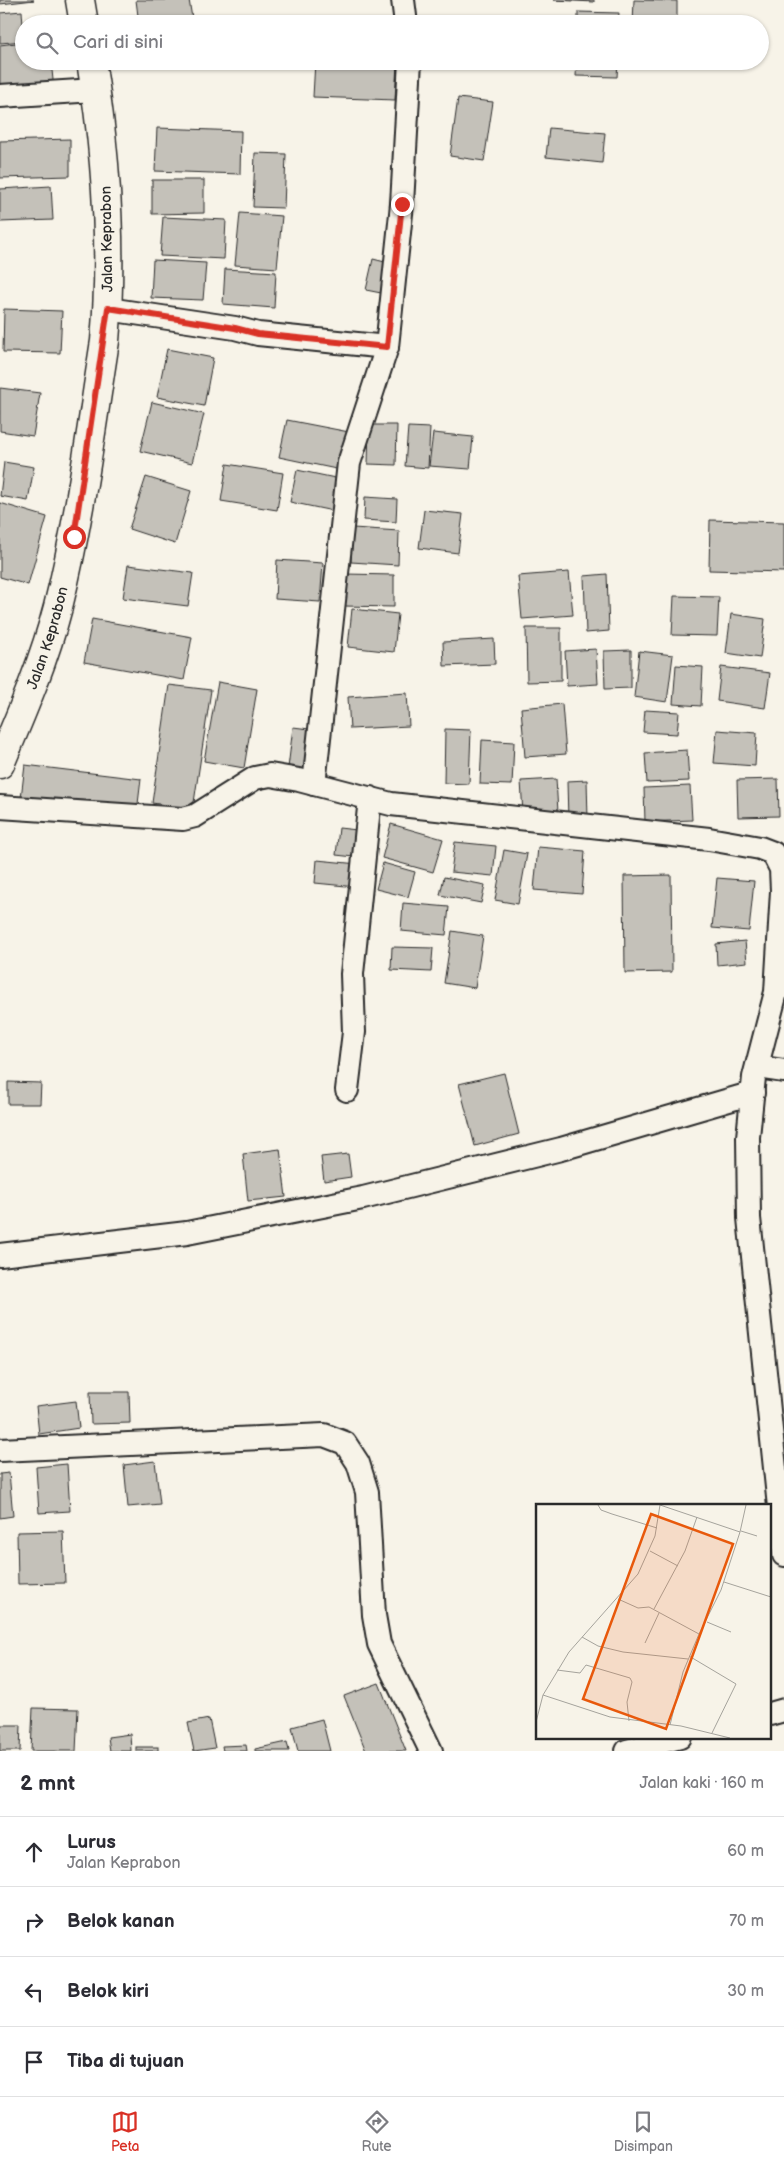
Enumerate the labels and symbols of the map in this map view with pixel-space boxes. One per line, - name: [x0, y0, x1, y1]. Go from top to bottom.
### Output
- street label: Jalan Keprabon: [97, 186, 117, 292]
- route end: [391, 193, 414, 216]
- route start: [63, 526, 86, 549]
- street label: Jalan Keprabon: [22, 585, 72, 692]
- inset map: [536, 1504, 772, 1738]

